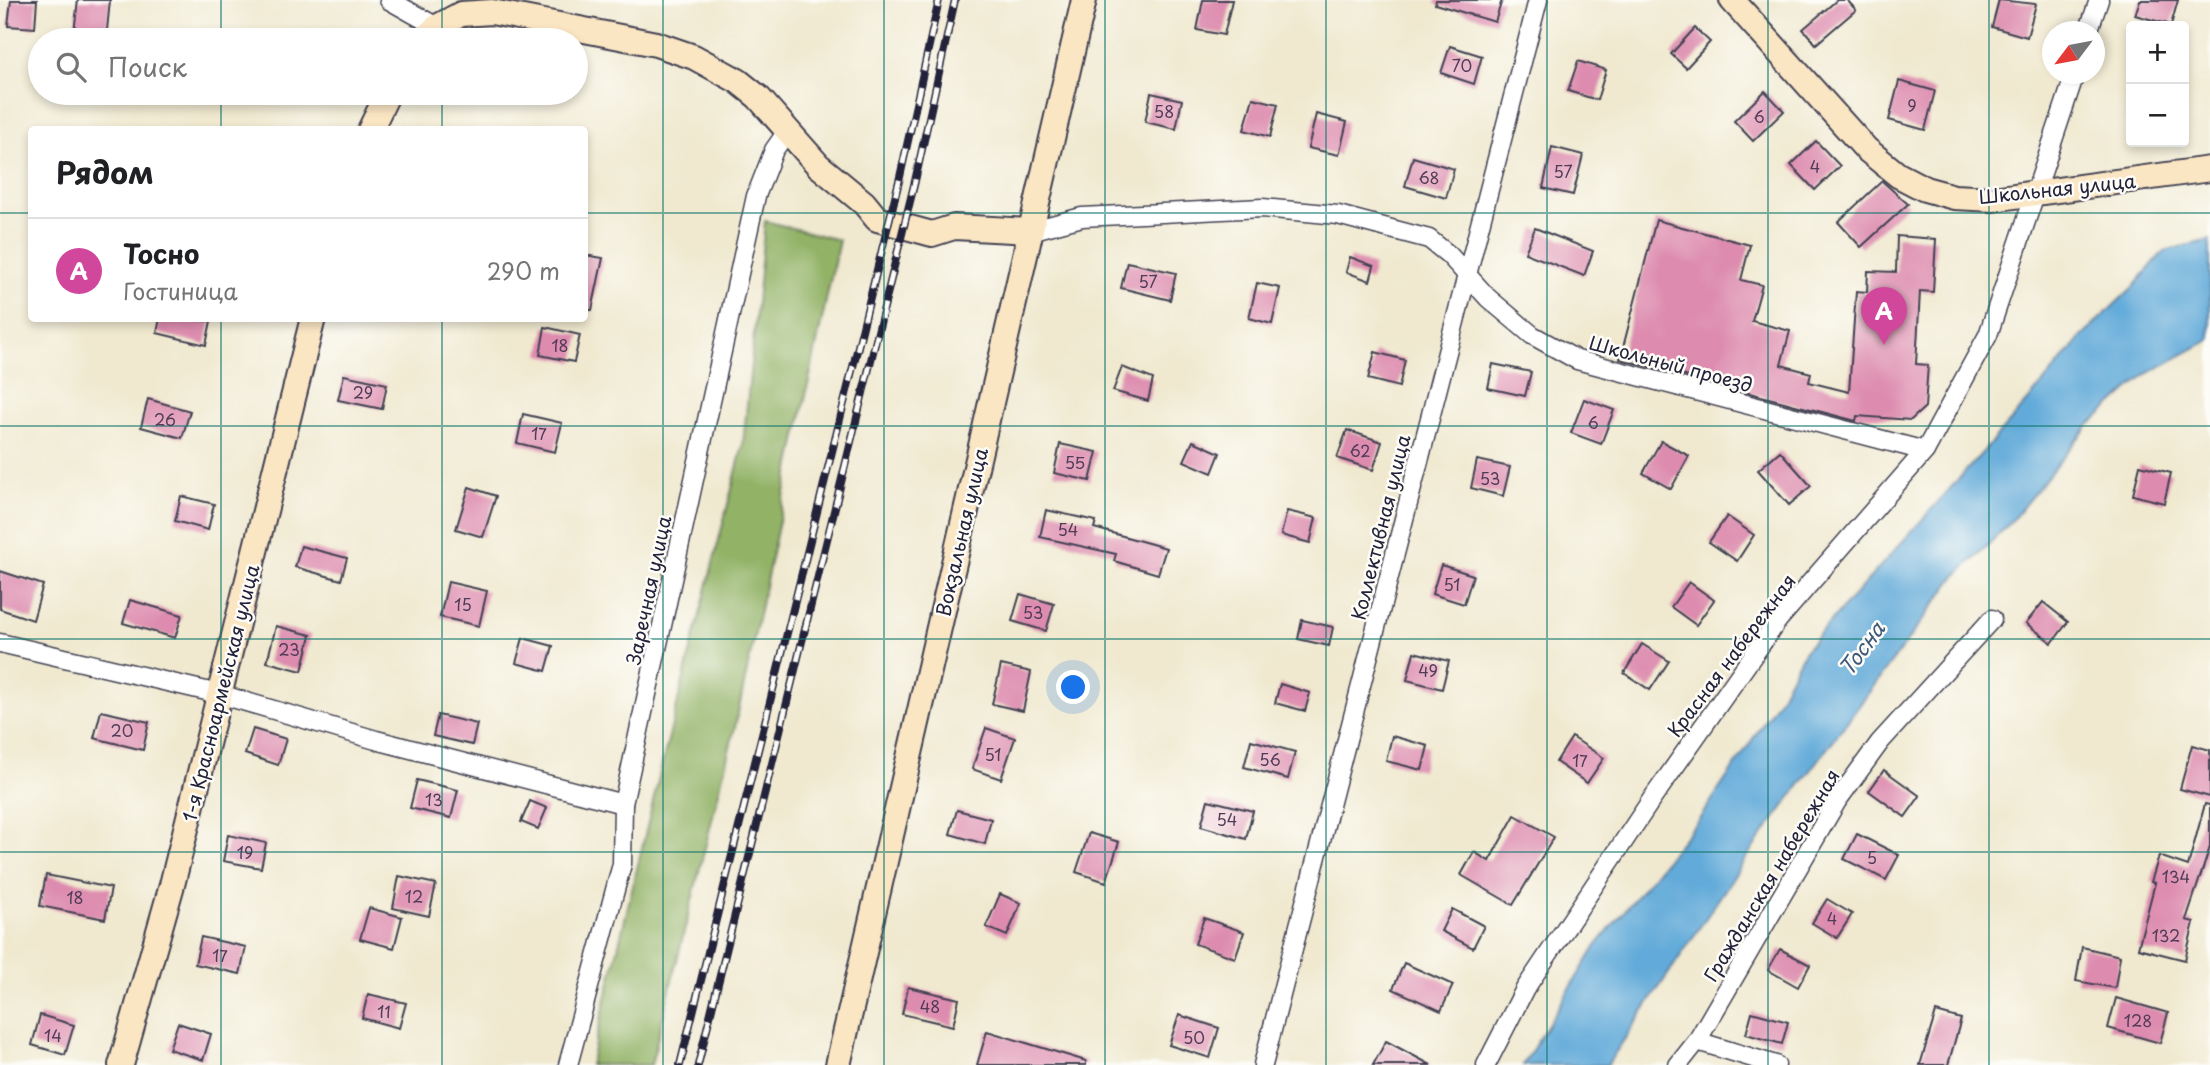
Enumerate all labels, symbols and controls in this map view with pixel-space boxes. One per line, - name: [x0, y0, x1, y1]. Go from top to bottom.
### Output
- north arrow: [2042, 21, 2105, 84]
- map controls: [2126, 21, 2189, 147]
- button: +: [2126, 21, 2189, 84]
- search box: [28, 28, 588, 105]
- text: Поиск: [108, 47, 187, 86]
- icon: search: [52, 48, 90, 86]
- house number: 70: [1452, 53, 1472, 77]
- button: −: [2126, 84, 2189, 147]
- house number: 9: [1907, 93, 1917, 117]
- house number: 58: [1154, 99, 1174, 123]
- house number: 6: [1753, 104, 1765, 128]
- text: Рядом: [56, 149, 154, 194]
- house number: 4: [1810, 154, 1820, 178]
- house number: 57: [1553, 159, 1573, 183]
- house number: 68: [1418, 165, 1440, 189]
- street label: Школьная улица: [1977, 166, 2137, 210]
- text: Тосно: [123, 234, 199, 273]
- text: A: [70, 253, 88, 288]
- text: 290 m: [487, 253, 560, 288]
- house number: 57: [1138, 269, 1158, 293]
- text: Гостиница: [123, 273, 238, 308]
- pin: A: [1861, 287, 1907, 345]
- street label: Школьный проезд: [1586, 328, 1756, 398]
- house number: 18: [551, 333, 569, 357]
- house number: 29: [353, 380, 373, 404]
- house number: 26: [154, 407, 176, 431]
- house number: 6: [1587, 410, 1599, 434]
- house number: 17: [531, 421, 547, 445]
- street label: Коллективная улица: [1343, 431, 1417, 623]
- house number: 62: [1349, 438, 1371, 462]
- street label: Вокзальная улица: [928, 445, 994, 619]
- house number: 55: [1065, 450, 1085, 474]
- house number: 53: [1480, 466, 1500, 490]
- street label: Заречная улица: [619, 513, 677, 667]
- house number: 54: [1058, 517, 1078, 541]
- street label: 1-я Красноармейская улица: [174, 561, 266, 825]
- street label: Красная набережная: [1660, 568, 1802, 742]
- house number: 51: [1443, 572, 1461, 596]
- house number: 15: [454, 592, 472, 616]
- house number: 53: [1023, 600, 1043, 624]
- water label: Тосна: [1830, 613, 1892, 682]
- house number: 23: [278, 637, 300, 661]
- house number: 49: [1418, 658, 1438, 682]
- your location: [1056, 670, 1090, 704]
- house number: 20: [111, 718, 133, 742]
- house number: 51: [984, 742, 1002, 766]
- house number: 56: [1259, 747, 1281, 771]
- house number: 17: [1572, 748, 1588, 772]
- street label: Гражданская набережная: [1696, 763, 1846, 987]
- house number: 13: [425, 787, 443, 811]
- house number: 54: [1217, 807, 1237, 831]
- house number: 19: [237, 840, 253, 864]
- house number: 5: [1867, 845, 1877, 869]
- house number: 134: [2162, 864, 2190, 888]
- house number: 12: [405, 884, 423, 908]
- house number: 18: [66, 885, 84, 909]
- house number: 4: [1827, 906, 1837, 930]
- house number: 132: [2152, 923, 2180, 947]
- house number: 17: [212, 943, 228, 967]
- house number: 48: [920, 994, 940, 1018]
- house number: 11: [377, 999, 391, 1023]
- house number: 128: [2124, 1008, 2152, 1032]
- house number: 14: [44, 1023, 62, 1047]
- house number: 50: [1183, 1025, 1205, 1049]

